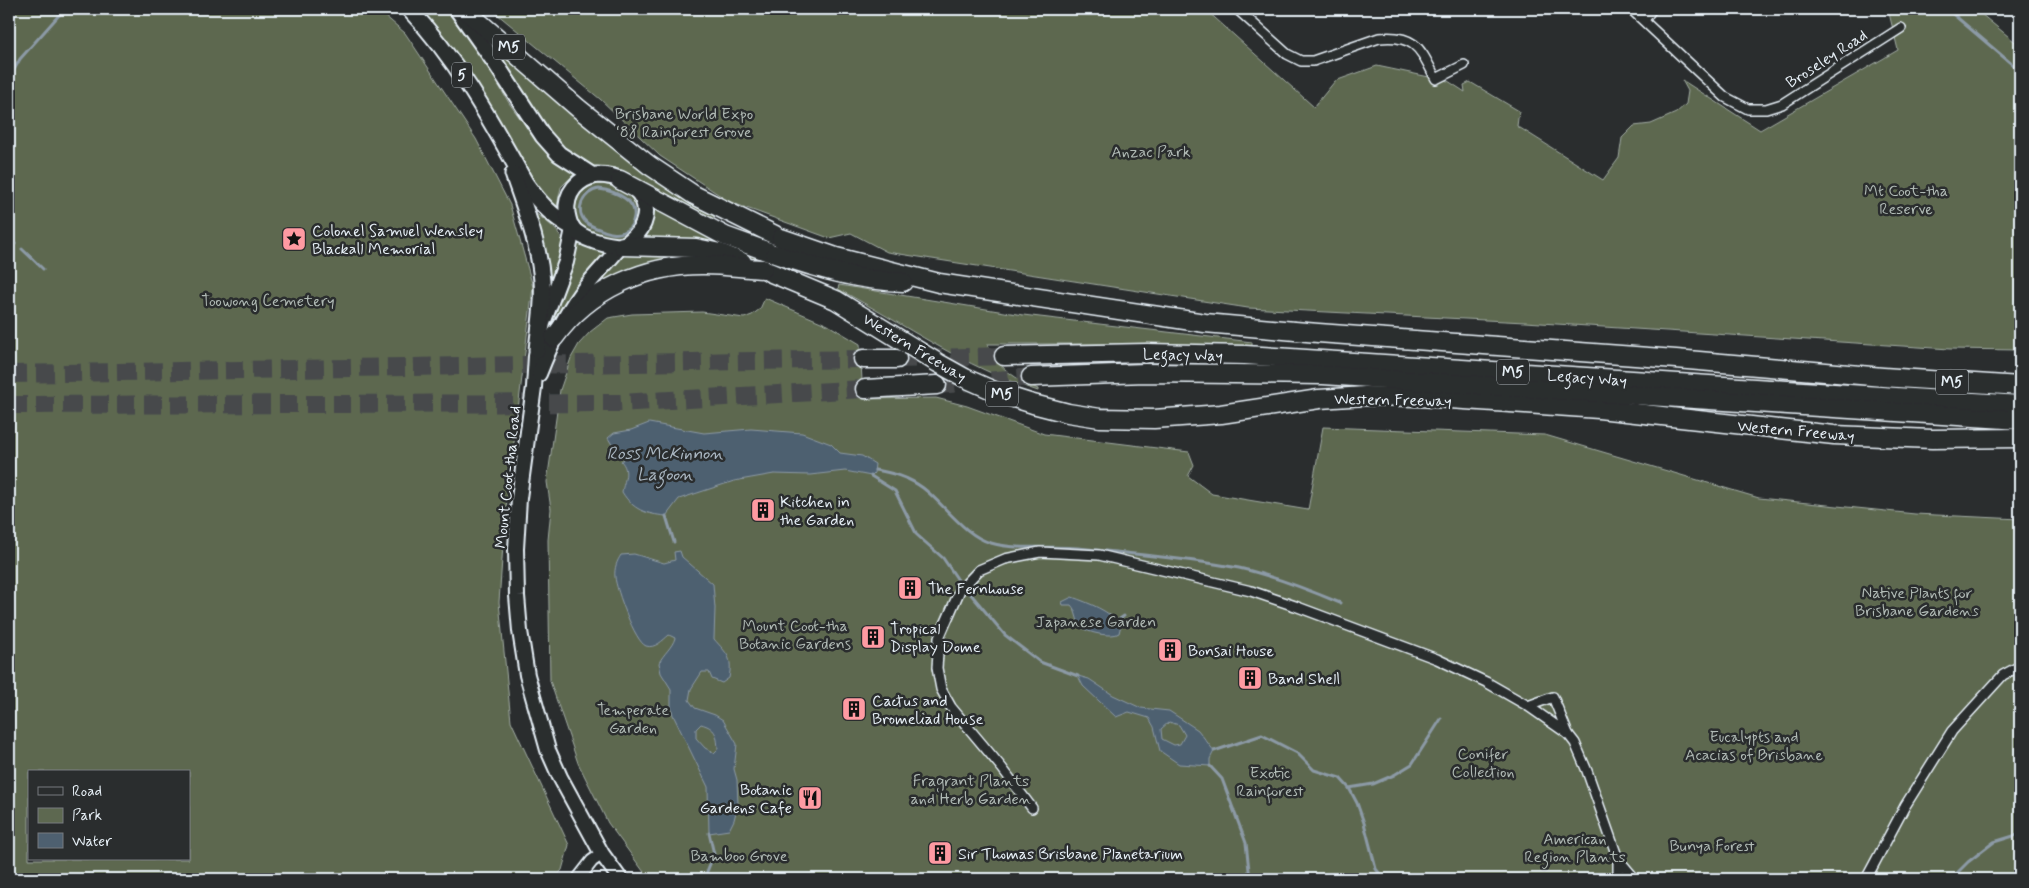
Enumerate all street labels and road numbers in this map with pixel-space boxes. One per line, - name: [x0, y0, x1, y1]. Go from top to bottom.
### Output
- street label: Broseley Road: [1782, 25, 1871, 93]
- road number: M5: [493, 34, 525, 60]
- road number: 5: [452, 62, 472, 88]
- street label: Western Freeway: [858, 309, 970, 388]
- street label: Legacy Way: [1143, 344, 1223, 368]
- road number: M5: [1497, 360, 1529, 384]
- street label: Legacy Way: [1546, 365, 1628, 393]
- road number: M5: [1936, 370, 1968, 394]
- road number: M5: [986, 382, 1018, 406]
- street label: Western Freeway: [1334, 389, 1452, 412]
- street label: Mount Coot-tha Road: [491, 405, 526, 550]
- street label: Western Freeway: [1736, 416, 1855, 447]

